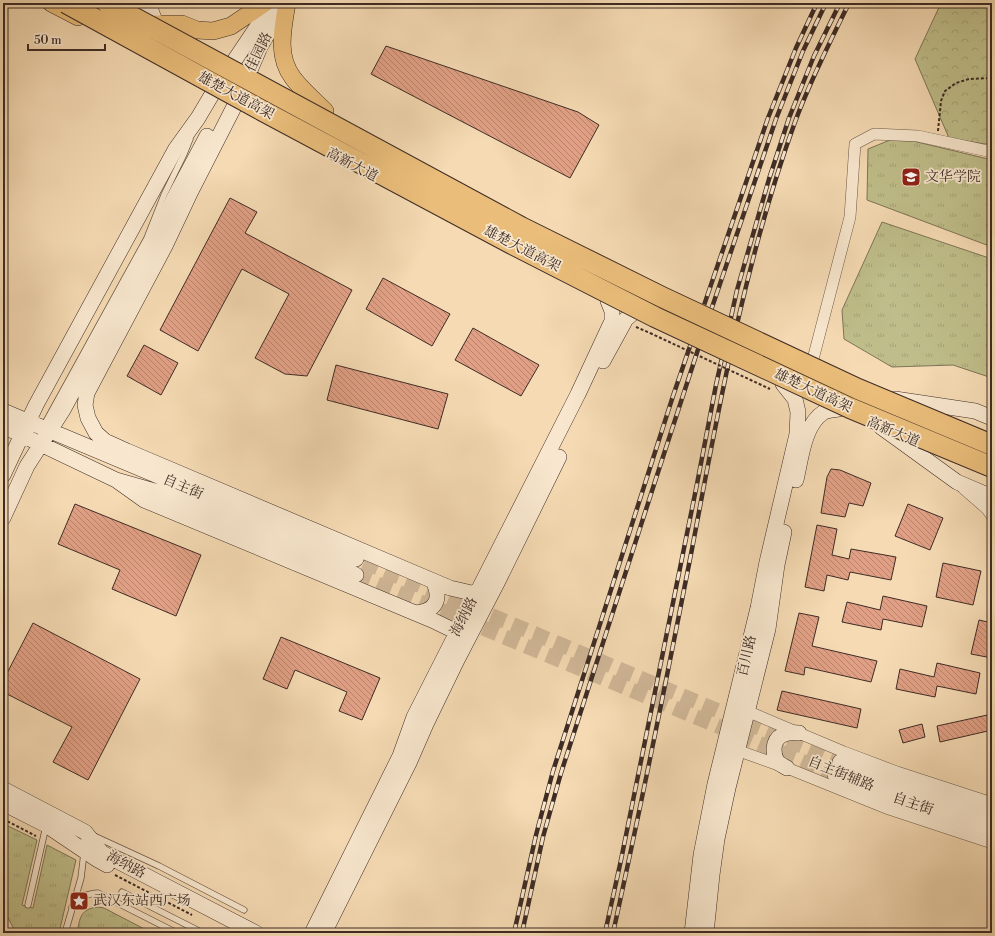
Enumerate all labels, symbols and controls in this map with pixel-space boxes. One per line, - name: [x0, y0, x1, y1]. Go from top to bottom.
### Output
- scale bar: [28, 26, 105, 52]
- street label: 佳园路: [242, 29, 276, 75]
- text: 50 m: [34, 33, 62, 48]
- street label: 雄楚大道高架: [195, 68, 277, 124]
- street label: 高新大道: [323, 144, 381, 186]
- school or university icon: 文华学院: [900, 166, 922, 188]
- place label: 文华学院: [925, 168, 981, 186]
- street label: 雄楚大道高架: [480, 222, 564, 276]
- street label: 雄楚大道高架: [771, 365, 855, 417]
- street label: 高新大道: [864, 413, 922, 451]
- street label: 自主街: [160, 471, 206, 503]
- street label: 海纳路: [446, 594, 482, 640]
- street label: 百川路: [734, 634, 760, 678]
- street label: 自主街辅路: [805, 753, 877, 795]
- street label: 自主街: [890, 789, 936, 819]
- street label: 海纳路: [103, 847, 149, 883]
- place icon: 武汉东站西广场: [68, 890, 90, 912]
- place label: 武汉东站西广场: [93, 892, 191, 910]

